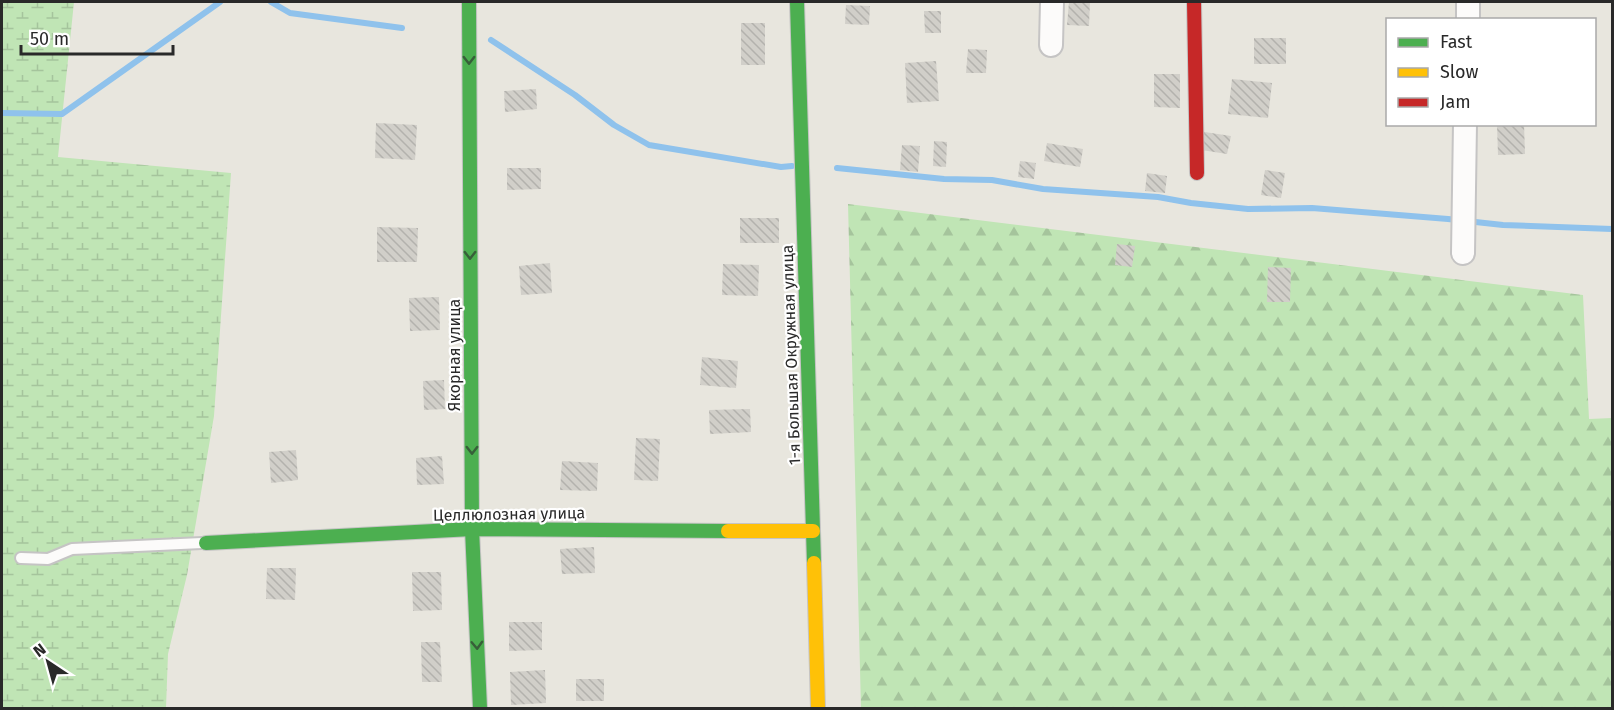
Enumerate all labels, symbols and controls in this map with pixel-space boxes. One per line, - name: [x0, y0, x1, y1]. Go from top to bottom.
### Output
- scale bar: [21, 18, 172, 56]
- legend: [1386, 18, 1596, 126]
- text: 50 m: [30, 28, 69, 50]
- text: Fast: [1440, 31, 1473, 53]
- one-way arrow: [463, 55, 475, 64]
- text: Slow: [1440, 61, 1479, 83]
- text: Jam: [1440, 91, 1471, 113]
- street label: 1-я Большая Окружная улица: [778, 244, 804, 466]
- one-way arrow: [464, 250, 476, 259]
- street label: Якорная улица: [445, 299, 464, 411]
- one-way arrow: [466, 445, 478, 454]
- street label: Целлюлозная улица: [433, 503, 585, 525]
- north arrow: [18, 632, 78, 692]
- text: N: [30, 639, 49, 661]
- one-way arrow: [471, 640, 484, 649]

